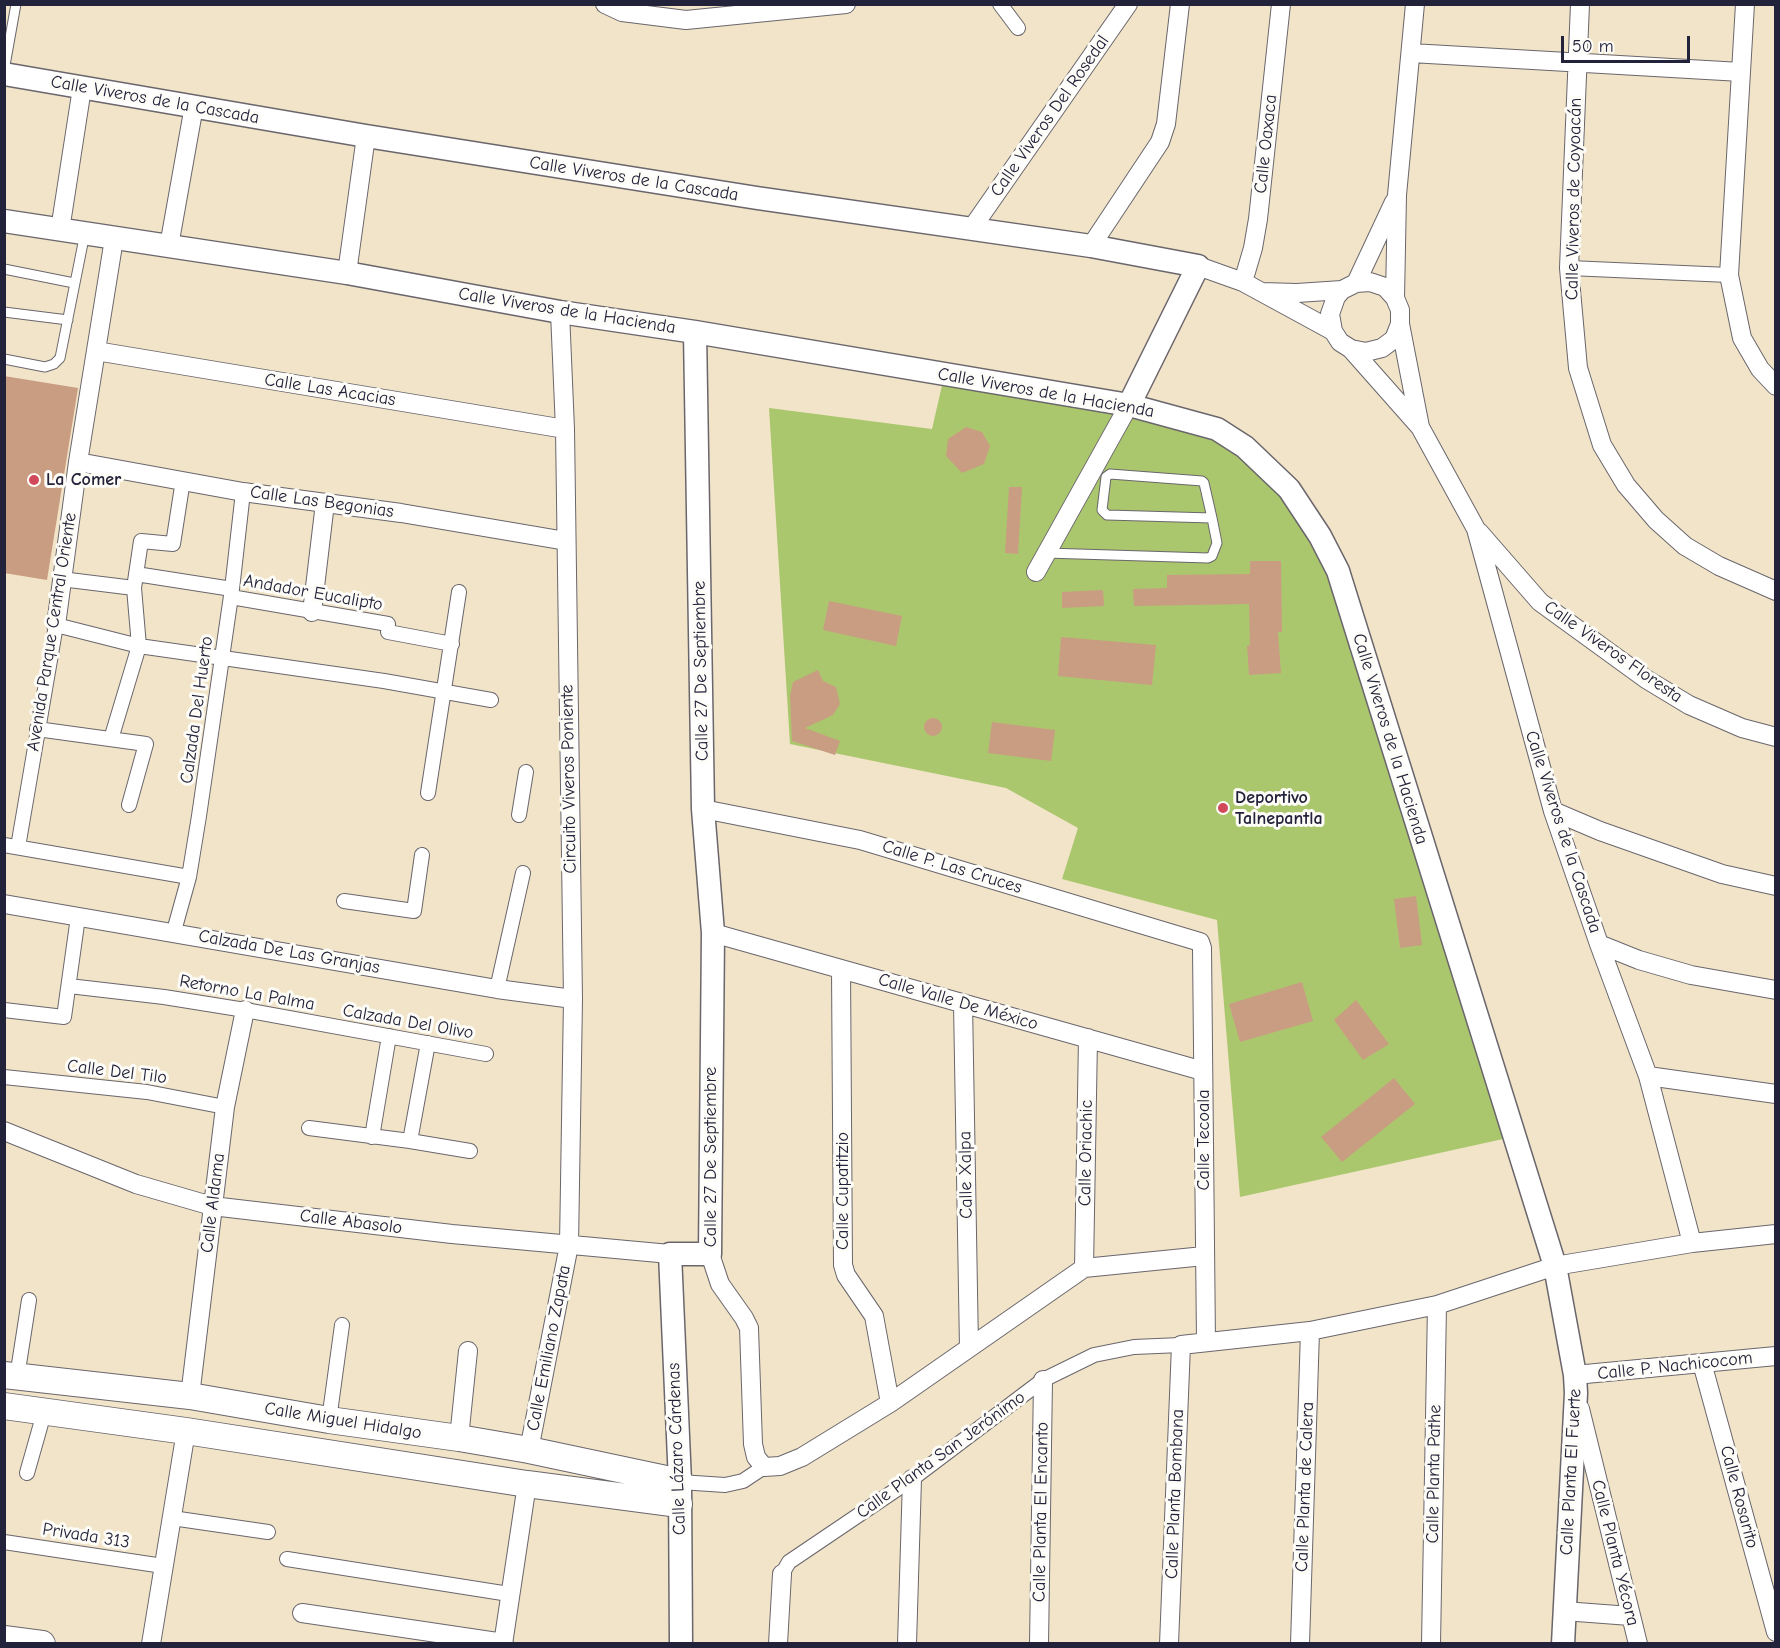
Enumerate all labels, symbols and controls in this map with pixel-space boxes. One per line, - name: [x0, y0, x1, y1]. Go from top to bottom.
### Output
- scale bar: [1564, 24, 1693, 62]
- street label: Calle Viveros Del Rosedal: [986, 31, 1114, 201]
- text: 50 m: [1572, 36, 1614, 57]
- street label: Calle Viveros de la Cascada: [49, 71, 261, 129]
- street label: Calle Oaxaca: [1250, 93, 1282, 195]
- street label: Calle Viveros de Coyoacán: [1561, 98, 1587, 300]
- street label: Calle Viveros de la Cascada: [528, 152, 740, 206]
- street label: Calle Viveros de la Hacienda: [457, 283, 677, 339]
- street label: Calle Viveros de la Hacienda: [936, 363, 1156, 423]
- street label: Calle Las Acacias: [263, 369, 397, 411]
- place label: La Comer: [46, 469, 121, 491]
- marker: La Comer: [27, 473, 41, 487]
- street label: Calle Las Begonias: [249, 481, 395, 523]
- street label: Avenida Parque Central Oriente: [22, 511, 82, 753]
- street label: Andador Eucalipto: [242, 570, 384, 616]
- street label: Calle 27 De Septiembre: [689, 581, 713, 761]
- street label: Calle Viveros Floresta: [1540, 596, 1686, 708]
- street label: Calle Viveros de la Hacienda: [1348, 631, 1432, 847]
- street label: Calzada Del Huerto: [176, 635, 218, 785]
- street label: Circuito Viveros Poniente: [557, 684, 581, 874]
- street label: Calle Viveros de la Cascada: [1520, 728, 1606, 936]
- place label: Deportivo Talnepantla: [1235, 787, 1323, 830]
- marker: Deportivo Talnepantla: [1216, 801, 1230, 815]
- street label: Calle P. Las Cruces: [880, 835, 1024, 899]
- street label: Calzada De Las Granjas: [197, 925, 381, 979]
- street label: Calle Valle De México: [876, 969, 1040, 1035]
- street label: Retorno La Palma: [178, 970, 316, 1016]
- street label: Calzada Del Olivo: [341, 1000, 475, 1044]
- street label: Calle Del Tilo: [66, 1055, 168, 1089]
- street label: Calle 27 De Septiembre: [700, 1067, 722, 1247]
- street label: Calle Tecoala: [1193, 1090, 1215, 1190]
- street label: Calle Oriachic: [1074, 1100, 1098, 1206]
- street label: Calle Xalpa: [954, 1131, 978, 1219]
- street label: Calle Cupatitzio: [832, 1132, 854, 1250]
- street label: Calle Aldama: [196, 1152, 230, 1254]
- street label: Calle Abasolo: [299, 1205, 403, 1239]
- street label: Calle Emiliano Zapata: [522, 1263, 576, 1433]
- street label: Calle P. Nachicocom: [1596, 1347, 1754, 1385]
- street label: Calle Lázaro Cárdenas: [663, 1362, 691, 1536]
- street label: Calle Planta San Jerónimo: [852, 1386, 1030, 1524]
- street label: Calle Planta El Fuerte: [1556, 1388, 1586, 1556]
- street label: Calle Miguel Hidalgo: [263, 1398, 423, 1444]
- street label: Calle Planta de Calera: [1291, 1401, 1319, 1573]
- street label: Calle Planta Pathe: [1422, 1404, 1446, 1544]
- street label: Calle Planta Bombana: [1161, 1409, 1189, 1579]
- street label: Calle Planta El Encanto: [1029, 1422, 1053, 1602]
- street label: Calle Rosarito: [1715, 1443, 1763, 1551]
- street label: Calle Planta Yécora: [1586, 1478, 1644, 1628]
- street label: Privada 313: [41, 1518, 131, 1554]

